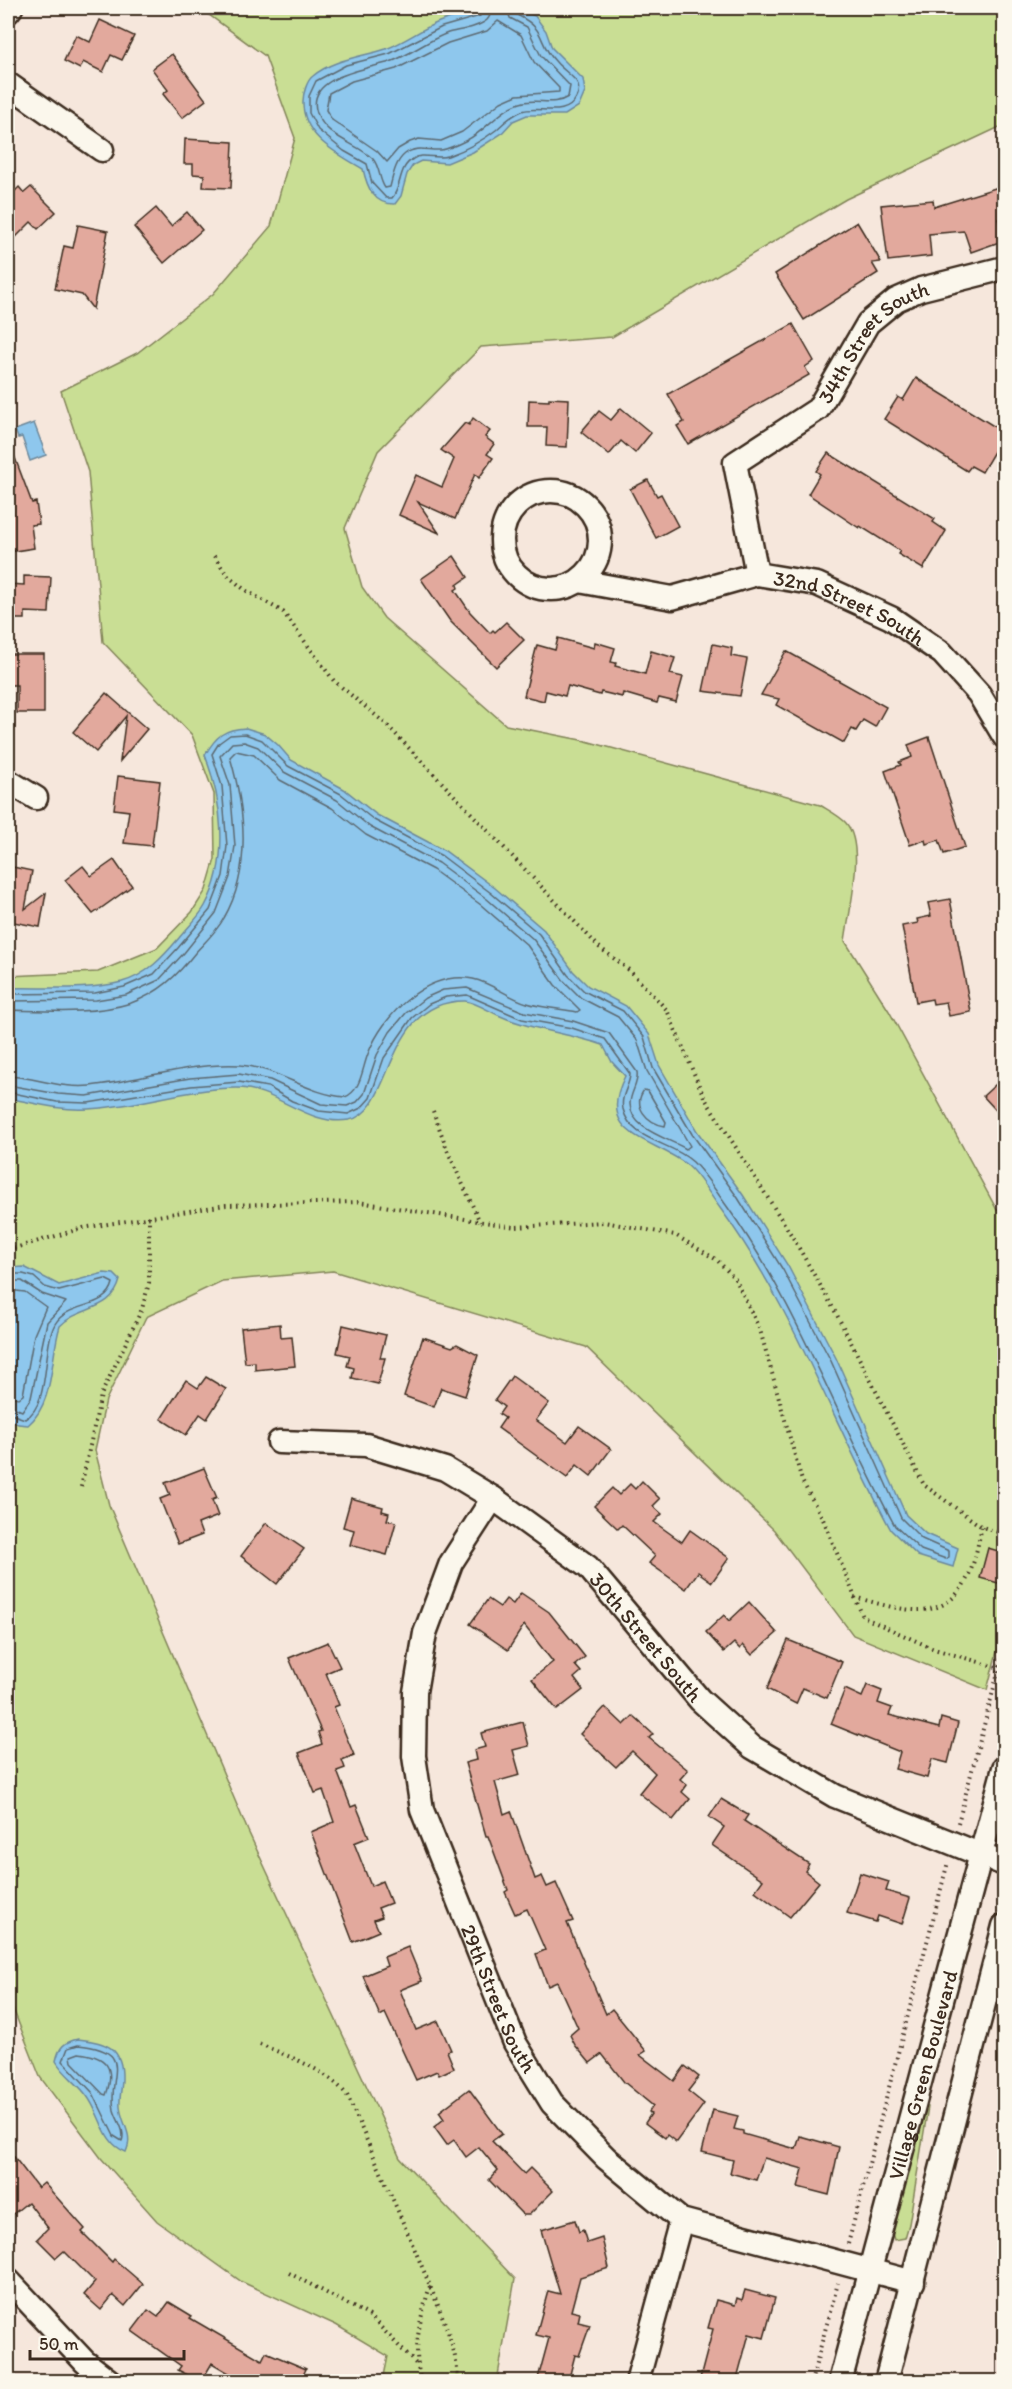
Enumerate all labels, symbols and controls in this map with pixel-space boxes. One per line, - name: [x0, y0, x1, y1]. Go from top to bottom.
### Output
- street label: 34th Street South: [812, 275, 932, 407]
- street label: 32nd Street South: [772, 564, 931, 651]
- street label: 30th Street South: [585, 1567, 709, 1707]
- street label: 29th Street South: [456, 1920, 543, 2078]
- street label: Village Green Boulevard: [882, 1967, 962, 2182]
- scale bar: [30, 2323, 184, 2361]
- text: 50 m: [39, 2333, 79, 2355]

